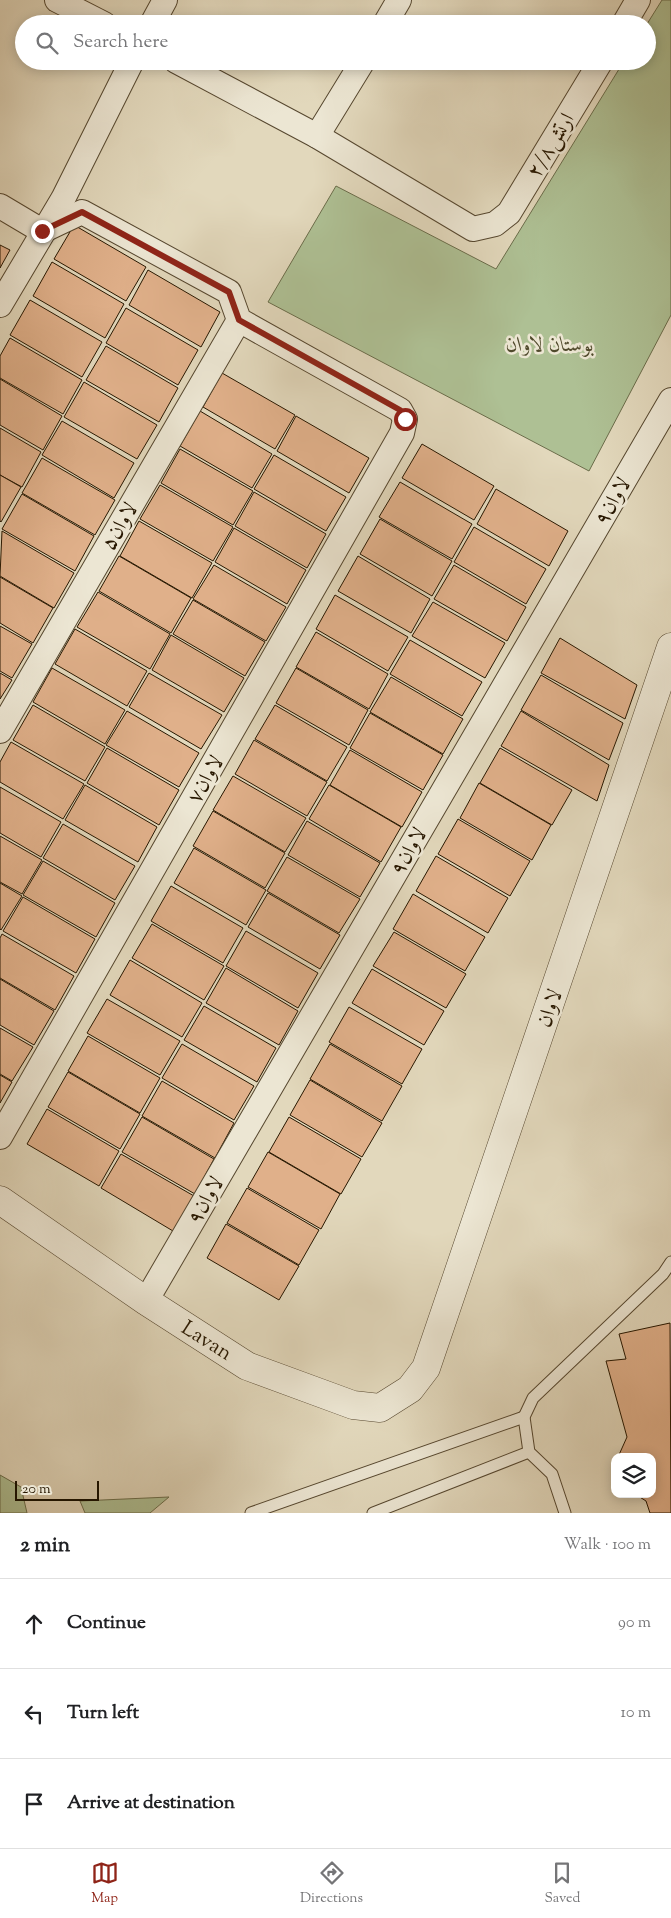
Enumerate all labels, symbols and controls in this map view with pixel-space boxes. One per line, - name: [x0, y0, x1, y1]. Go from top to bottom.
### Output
- search box: [15, 15, 656, 70]
- icon: search: [33, 29, 61, 57]
- text: Search here: [73, 29, 168, 56]
- street label: ۲/۸ارتش: [521, 108, 583, 184]
- route end: [31, 220, 54, 243]
- park label: بوستان لاوان: [506, 331, 594, 361]
- route start: [394, 408, 417, 431]
- street label: ۹لاوان: [588, 473, 639, 531]
- street label: ۵لاوان: [95, 498, 146, 556]
- street label: ۷لاوان: [181, 751, 232, 809]
- street label: ۹لاوان: [384, 823, 435, 881]
- street label: لاوان: [530, 986, 571, 1032]
- street label: ۹لاوان: [181, 1172, 232, 1230]
- street label: Lavan: [175, 1314, 237, 1369]
- map controls: [611, 1453, 656, 1498]
- button: layers: [611, 1453, 656, 1498]
- scale bar: [15, 1478, 99, 1501]
- text: 20 m: [22, 1480, 51, 1500]
- text: 2 min: [20, 1531, 70, 1561]
- text: Walk · 100 m: [564, 1534, 651, 1557]
- icon: ahead: [20, 1610, 48, 1638]
- text: Continue: [67, 1610, 146, 1637]
- text: 90 m: [618, 1612, 651, 1635]
- icon: left: [20, 1700, 48, 1728]
- text: Turn left: [67, 1700, 139, 1727]
- text: 10 m: [621, 1702, 651, 1725]
- icon: arrive: [20, 1790, 48, 1818]
- text: Arrive at destination: [67, 1790, 235, 1817]
- tab: Map: [91, 1859, 119, 1909]
- tab: Directions: [300, 1859, 363, 1909]
- tab: Saved: [544, 1859, 580, 1909]

